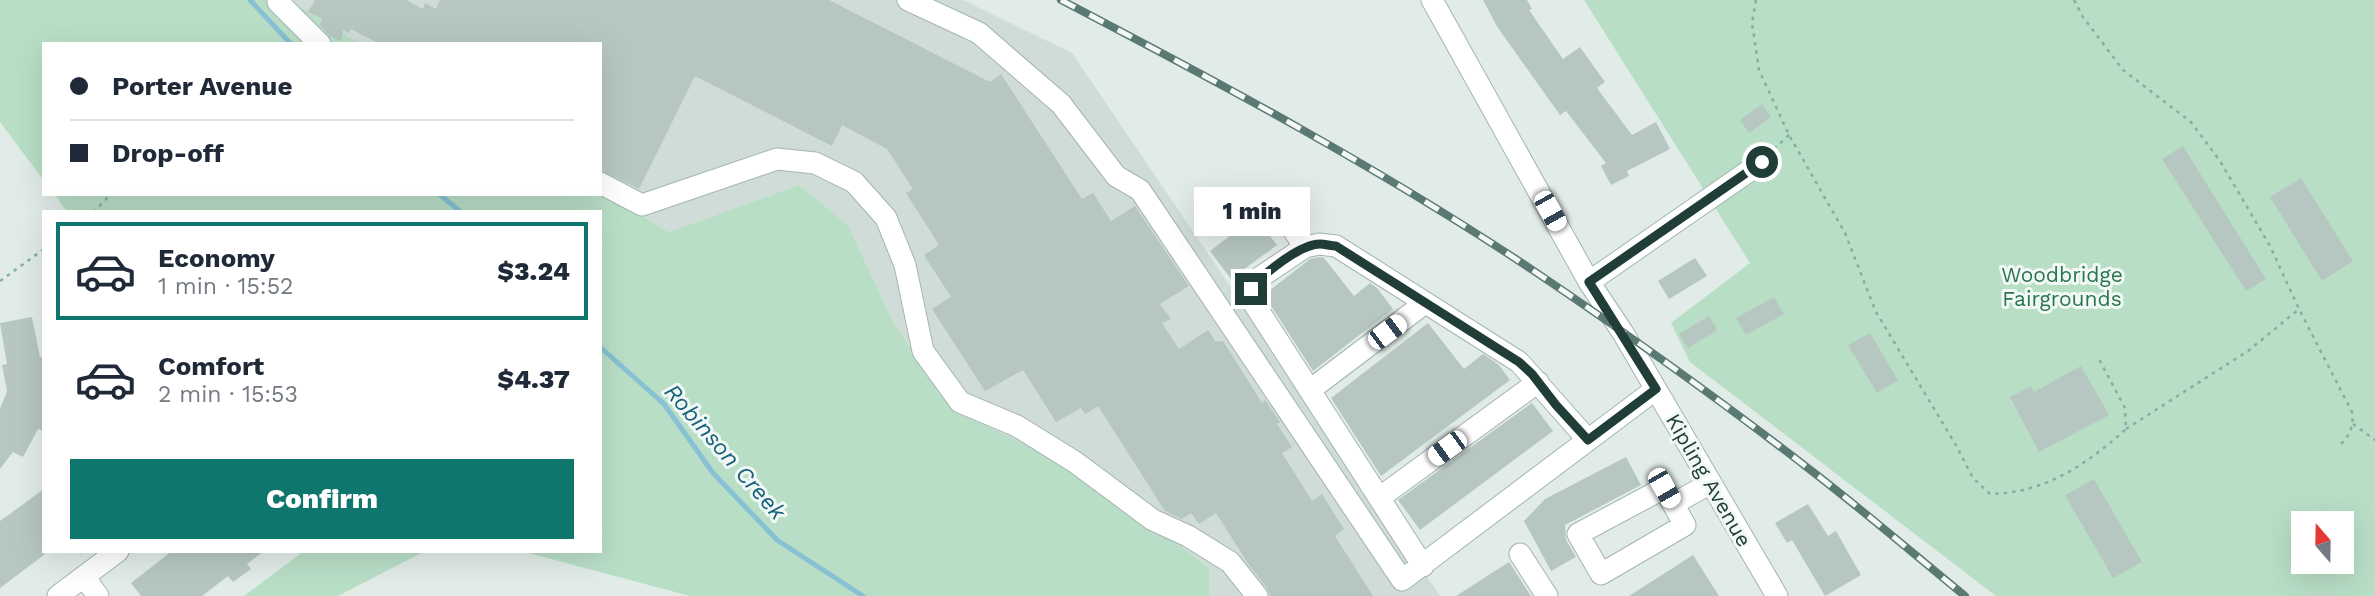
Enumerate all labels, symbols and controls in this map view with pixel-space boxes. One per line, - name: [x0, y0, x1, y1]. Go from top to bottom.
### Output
- text: Porter Avenue: [112, 71, 292, 101]
- text: Drop-off: [112, 138, 224, 168]
- route start: [1746, 146, 1778, 178]
- callout: 1 min: [1193, 188, 1309, 236]
- car: [1531, 188, 1570, 234]
- text: 1 min: [1222, 198, 1282, 225]
- icon: car: [74, 240, 137, 303]
- text: Economy: [158, 243, 275, 273]
- text: $3.24: [497, 256, 570, 286]
- park label: Woodbridge Fairgrounds: [2001, 262, 2123, 311]
- text: 1 min · 15:52: [158, 273, 293, 300]
- route end: [1235, 273, 1267, 305]
- car: [1364, 311, 1411, 353]
- icon: car: [74, 348, 137, 411]
- text: Comfort: [158, 351, 264, 381]
- text: $4.37: [497, 364, 570, 394]
- water label: Robinson Creek: [659, 379, 792, 527]
- text: 2 min · 15:53: [158, 381, 298, 408]
- street label: Kipling Avenue: [1661, 409, 1757, 551]
- car: [1424, 427, 1471, 469]
- button: Confirm: [70, 459, 574, 539]
- car: [1645, 465, 1684, 511]
- north arrow: [2291, 511, 2354, 574]
- map controls: [2291, 511, 2354, 574]

